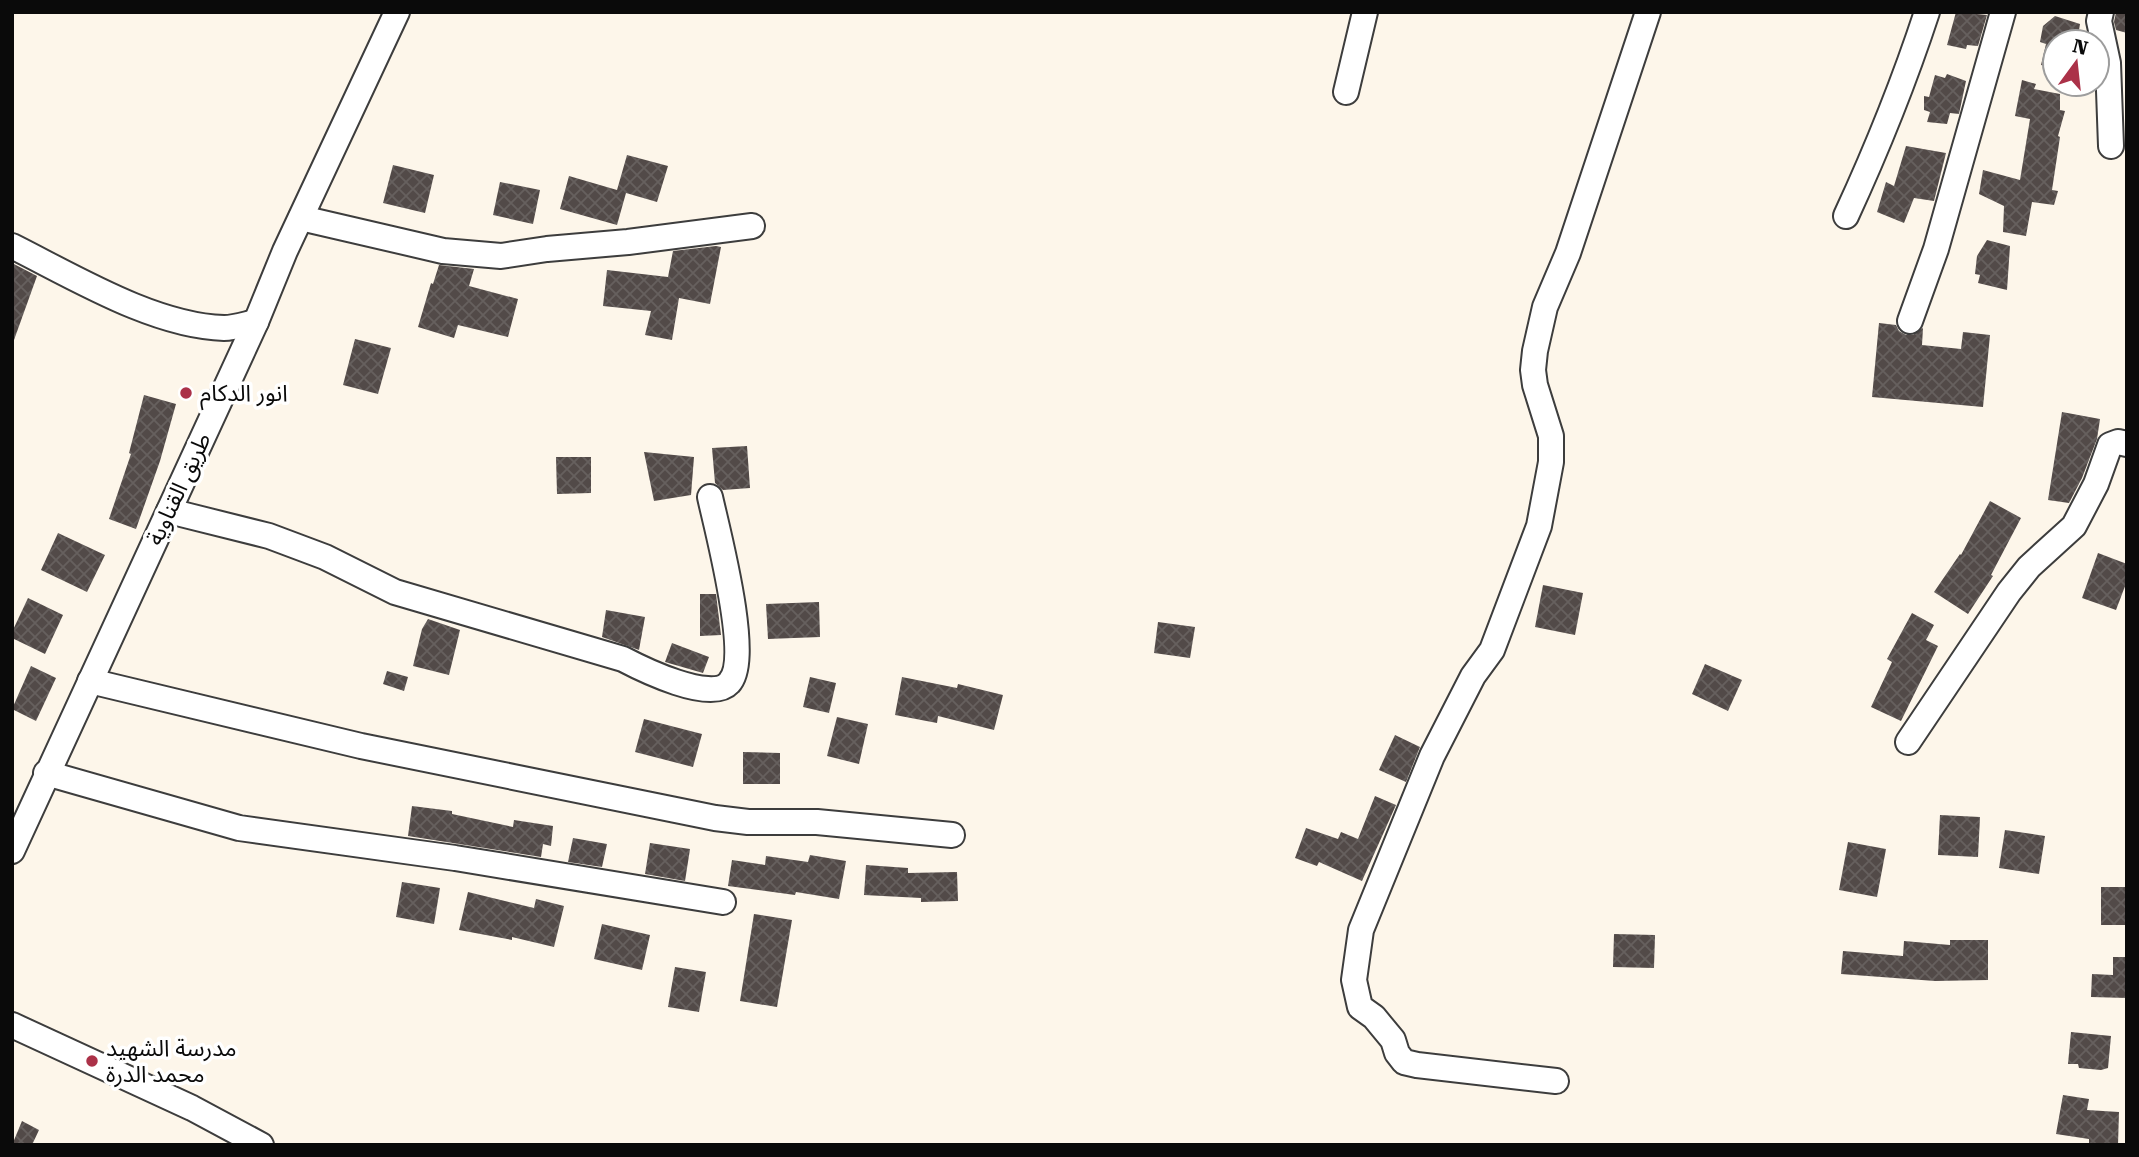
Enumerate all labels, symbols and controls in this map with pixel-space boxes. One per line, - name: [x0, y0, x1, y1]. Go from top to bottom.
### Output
- north arrow: [2041, 28, 2111, 98]
- text: N: [2070, 34, 2091, 60]
- place label: انور الدكام: [200, 380, 288, 411]
- marker: انور الدكام: [178, 385, 194, 401]
- street label: طريق القناوية: [141, 428, 217, 550]
- place label: مدرسة الشهيد محمد الدرة: [106, 1035, 237, 1088]
- marker: مدرسة الشهيد محمد الدرة: [84, 1053, 100, 1069]

